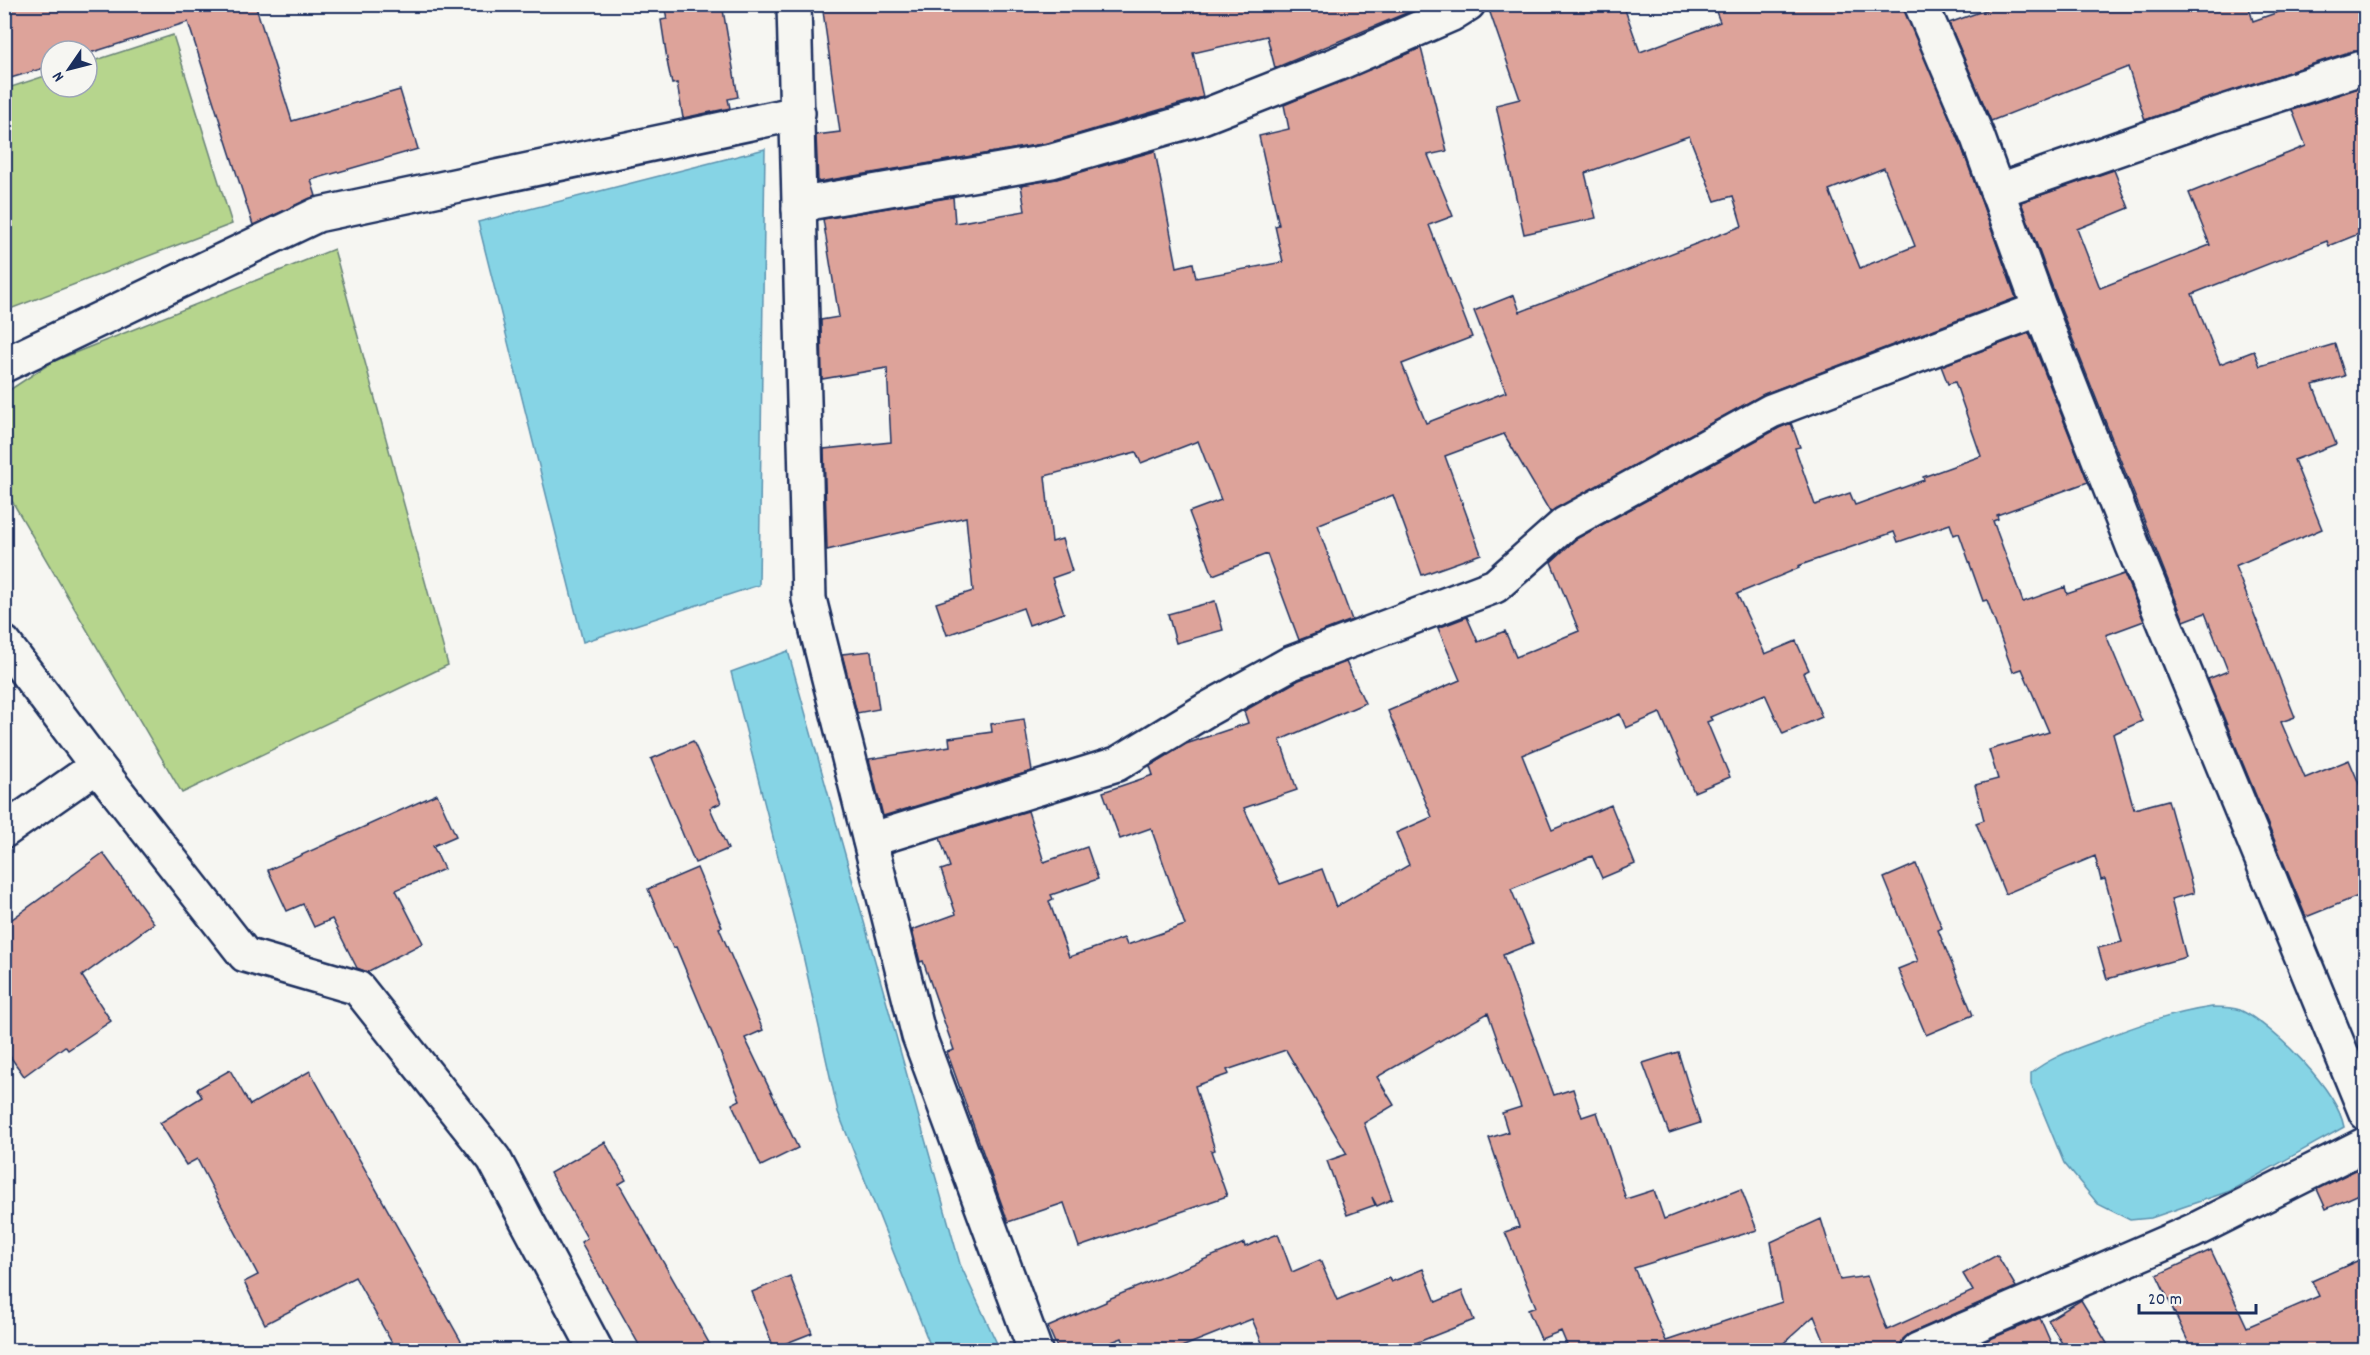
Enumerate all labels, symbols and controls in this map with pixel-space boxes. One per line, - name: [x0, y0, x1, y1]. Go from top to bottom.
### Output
- north arrow: [39, 39, 99, 99]
- text: N: [47, 66, 70, 86]
- scale bar: [2139, 1277, 2256, 1315]
- text: 20 m: [2148, 1288, 2182, 1313]

